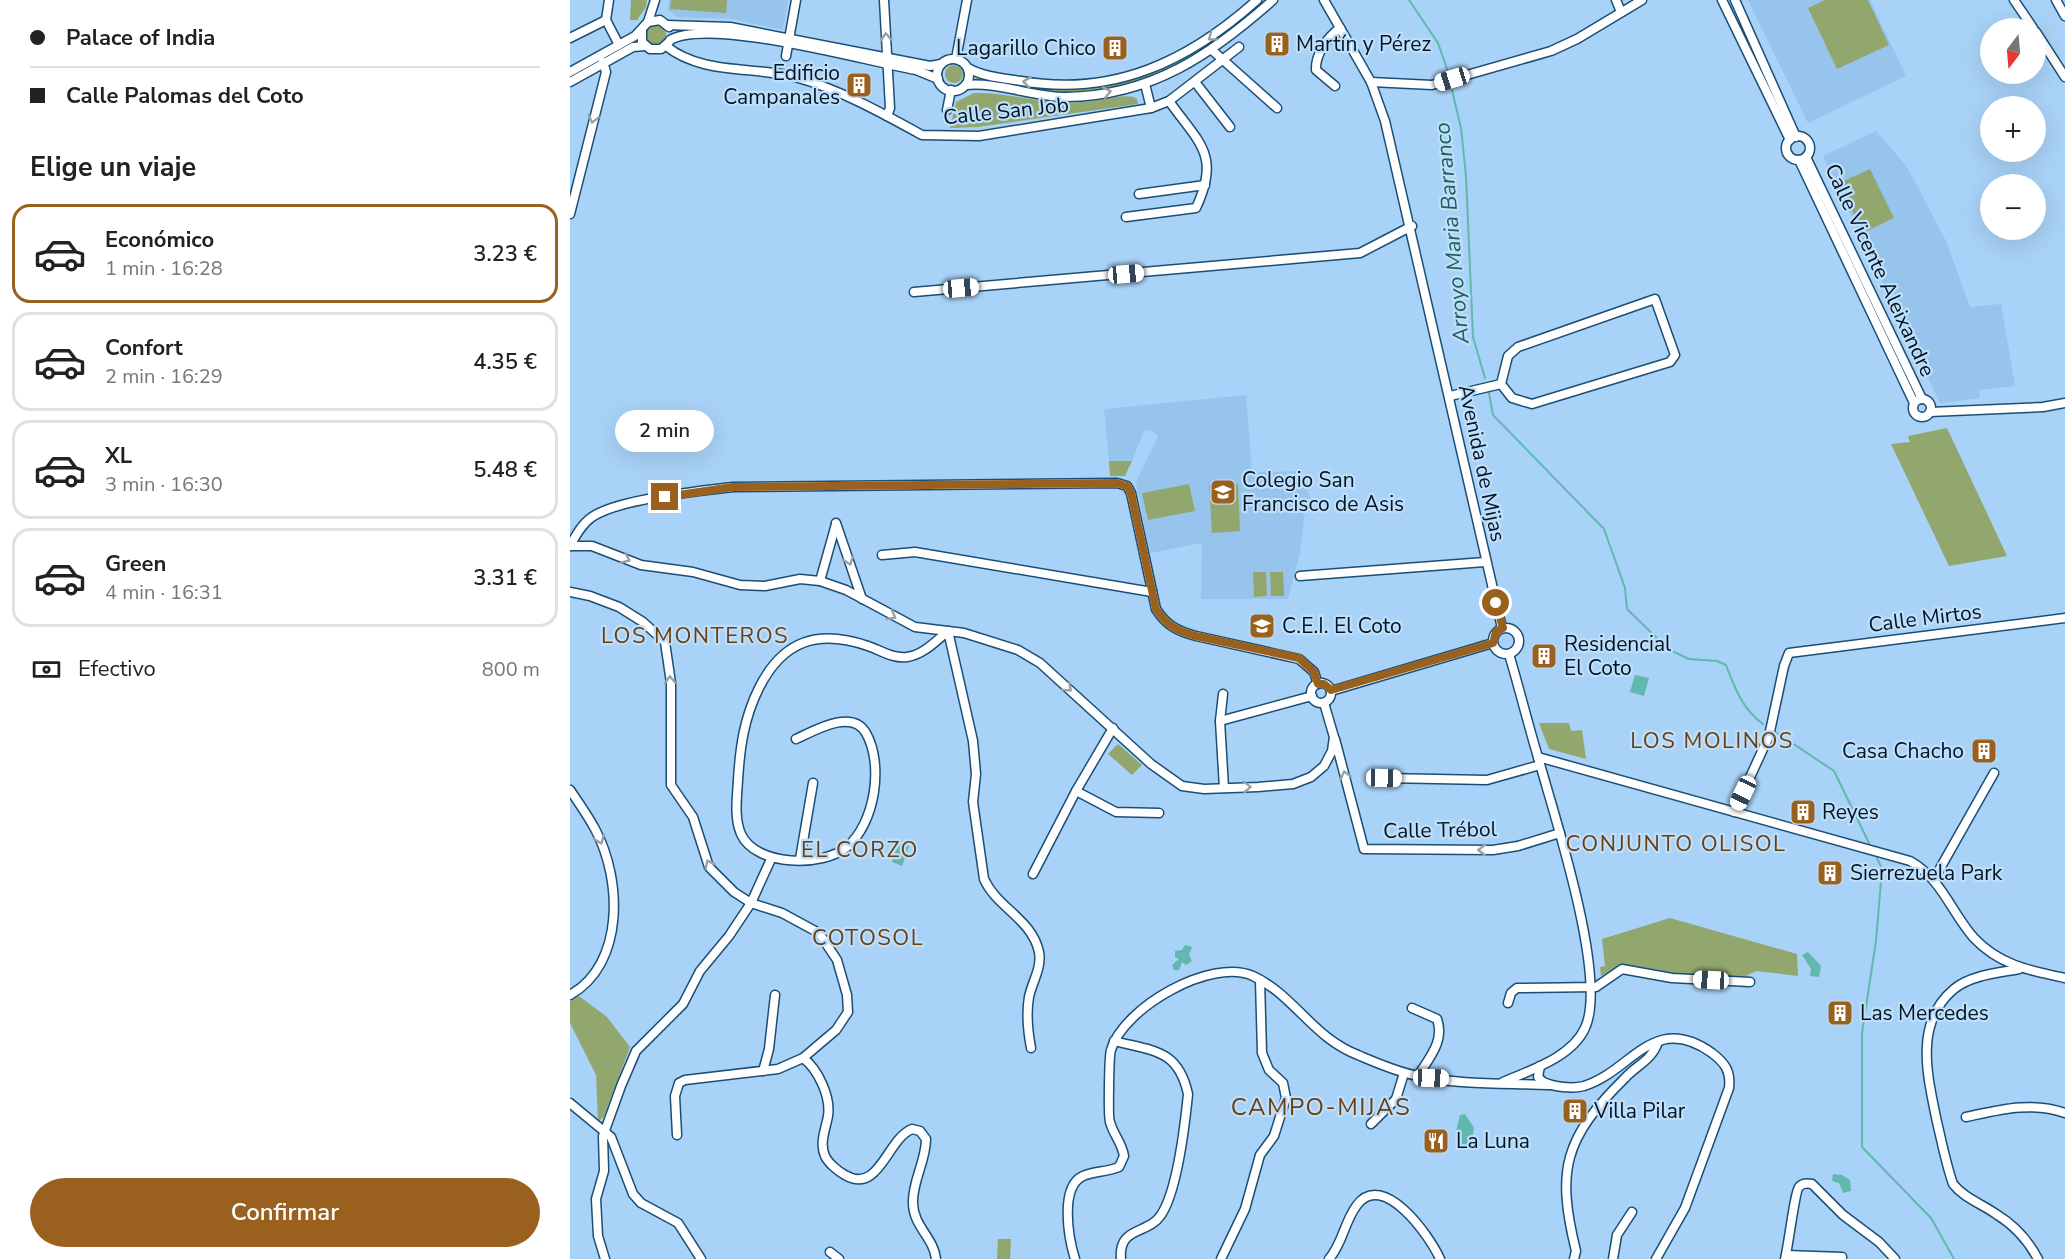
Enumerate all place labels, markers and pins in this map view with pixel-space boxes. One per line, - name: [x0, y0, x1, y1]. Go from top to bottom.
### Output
- building icon: Martín y Pérez: [1262, 29, 1292, 59]
- place label: Martín y Pérez: [1296, 30, 1431, 58]
- building icon: Lagarillo Chico: [1100, 33, 1130, 63]
- place label: Lagarillo Chico: [956, 34, 1096, 62]
- place label: Edificio Campanales: [723, 59, 840, 111]
- building icon: Edificio Campanales: [844, 70, 874, 100]
- place label: Colegio San Francisco de Asis: [1242, 466, 1404, 518]
- school or university icon: Colegio San Francisco de Asis: [1208, 477, 1238, 507]
- school or university icon: C.E.I. El Coto: [1247, 611, 1277, 641]
- place label: C.E.I. El Coto: [1282, 612, 1402, 640]
- place label: Residencial El Coto: [1564, 630, 1672, 682]
- building icon: Residencial El Coto: [1529, 641, 1559, 671]
- building icon: Casa Chacho: [1969, 736, 1999, 766]
- place label: Casa Chacho: [1842, 737, 1964, 765]
- building icon: Reyes: [1788, 797, 1818, 827]
- place label: Reyes: [1822, 798, 1879, 826]
- building icon: Sierrezuela Park: [1815, 858, 1845, 888]
- place label: Sierrezuela Park: [1850, 859, 2003, 887]
- building icon: Las Mercedes: [1825, 998, 1855, 1028]
- place label: Las Mercedes: [1860, 999, 1989, 1027]
- building icon: Villa Pilar: [1560, 1096, 1590, 1126]
- place label: Villa Pilar: [1593, 1097, 1686, 1125]
- restaurant icon: La Luna: [1421, 1126, 1451, 1156]
- place label: La Luna: [1456, 1127, 1530, 1155]

